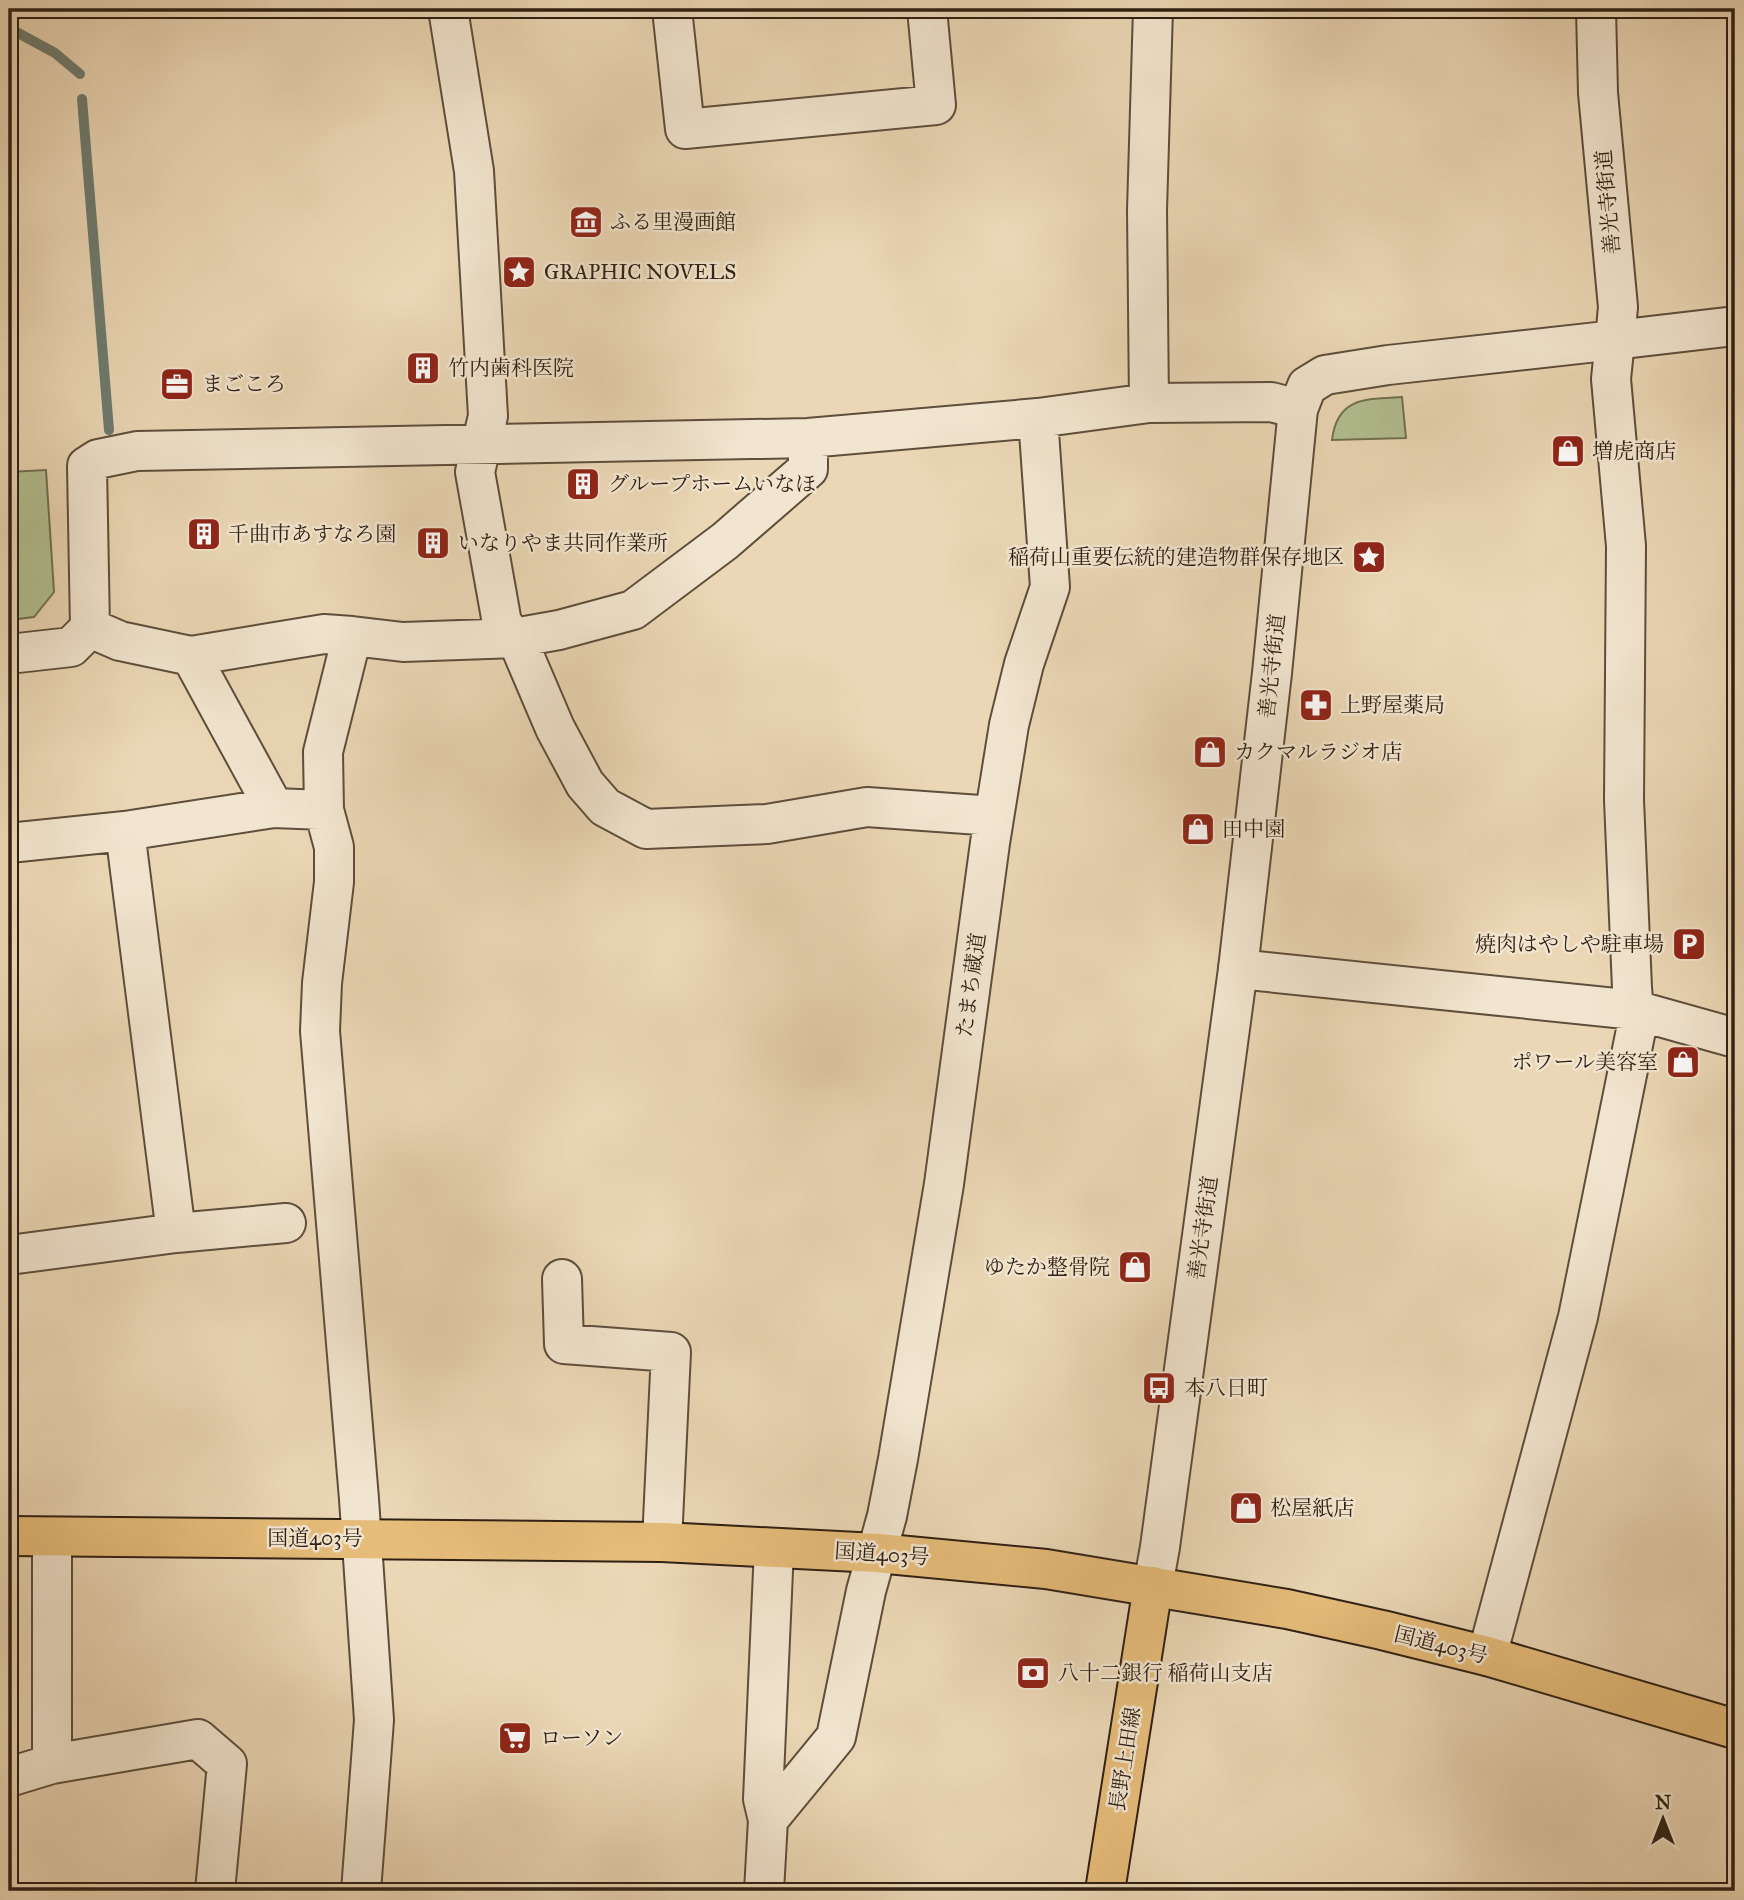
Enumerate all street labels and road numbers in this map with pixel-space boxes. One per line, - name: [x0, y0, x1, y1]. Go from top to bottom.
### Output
- street label: 善光寺街道: [1590, 149, 1626, 255]
- street label: 善光寺街道: [1254, 612, 1290, 720]
- street label: たまち蔵道: [951, 931, 991, 1039]
- street label: 善光寺街道: [1183, 1174, 1223, 1282]
- street label: 国道403号: [267, 1525, 363, 1551]
- street label: 国道403号: [834, 1538, 930, 1570]
- street label: 国道403号: [1392, 1621, 1490, 1669]
- street label: 長野上田線: [1104, 1705, 1146, 1813]

